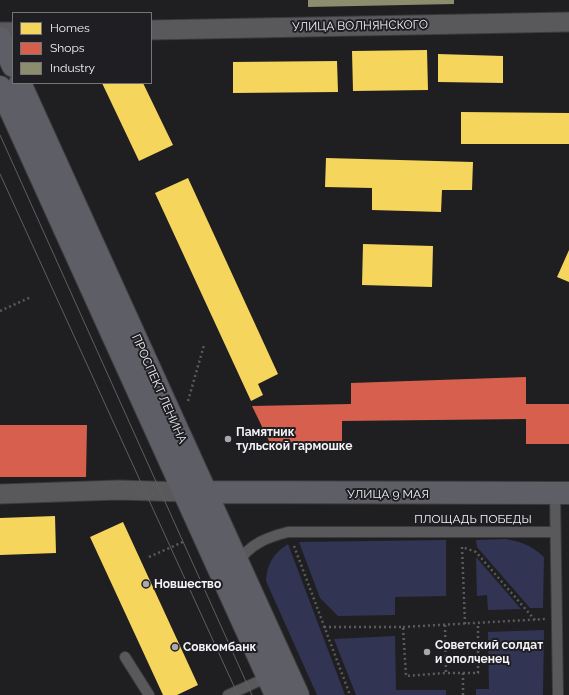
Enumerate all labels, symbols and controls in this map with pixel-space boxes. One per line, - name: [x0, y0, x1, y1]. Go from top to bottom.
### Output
- legend: [12, 12, 152, 84]
- street label: УЛИЦА ВОЛНЯНСКОГО: [292, 18, 428, 34]
- text: Homes: [50, 21, 90, 35]
- text: Shops: [50, 41, 85, 55]
- text: Industry: [50, 61, 95, 75]
- street label: ПРОСПЕКТ ЛЕНИНА: [128, 332, 190, 446]
- place label: Памятник тульской гармошке: [236, 425, 352, 453]
- marker: Памятник тульской гармошке: [223, 434, 233, 444]
- street label: УЛИЦА 9 МАЯ: [347, 487, 429, 501]
- street label: ПЛОЩАДЬ ПОБЕДЫ: [414, 512, 532, 526]
- place label: Новшество: [154, 577, 221, 591]
- marker: Новшество: [141, 579, 151, 589]
- place label: Советский солдат и ополченец: [435, 638, 543, 666]
- place label: Совкомбанк: [183, 640, 256, 654]
- marker: Совкомбанк: [170, 642, 180, 652]
- marker: Советский солдат и ополченец: [422, 647, 432, 657]

